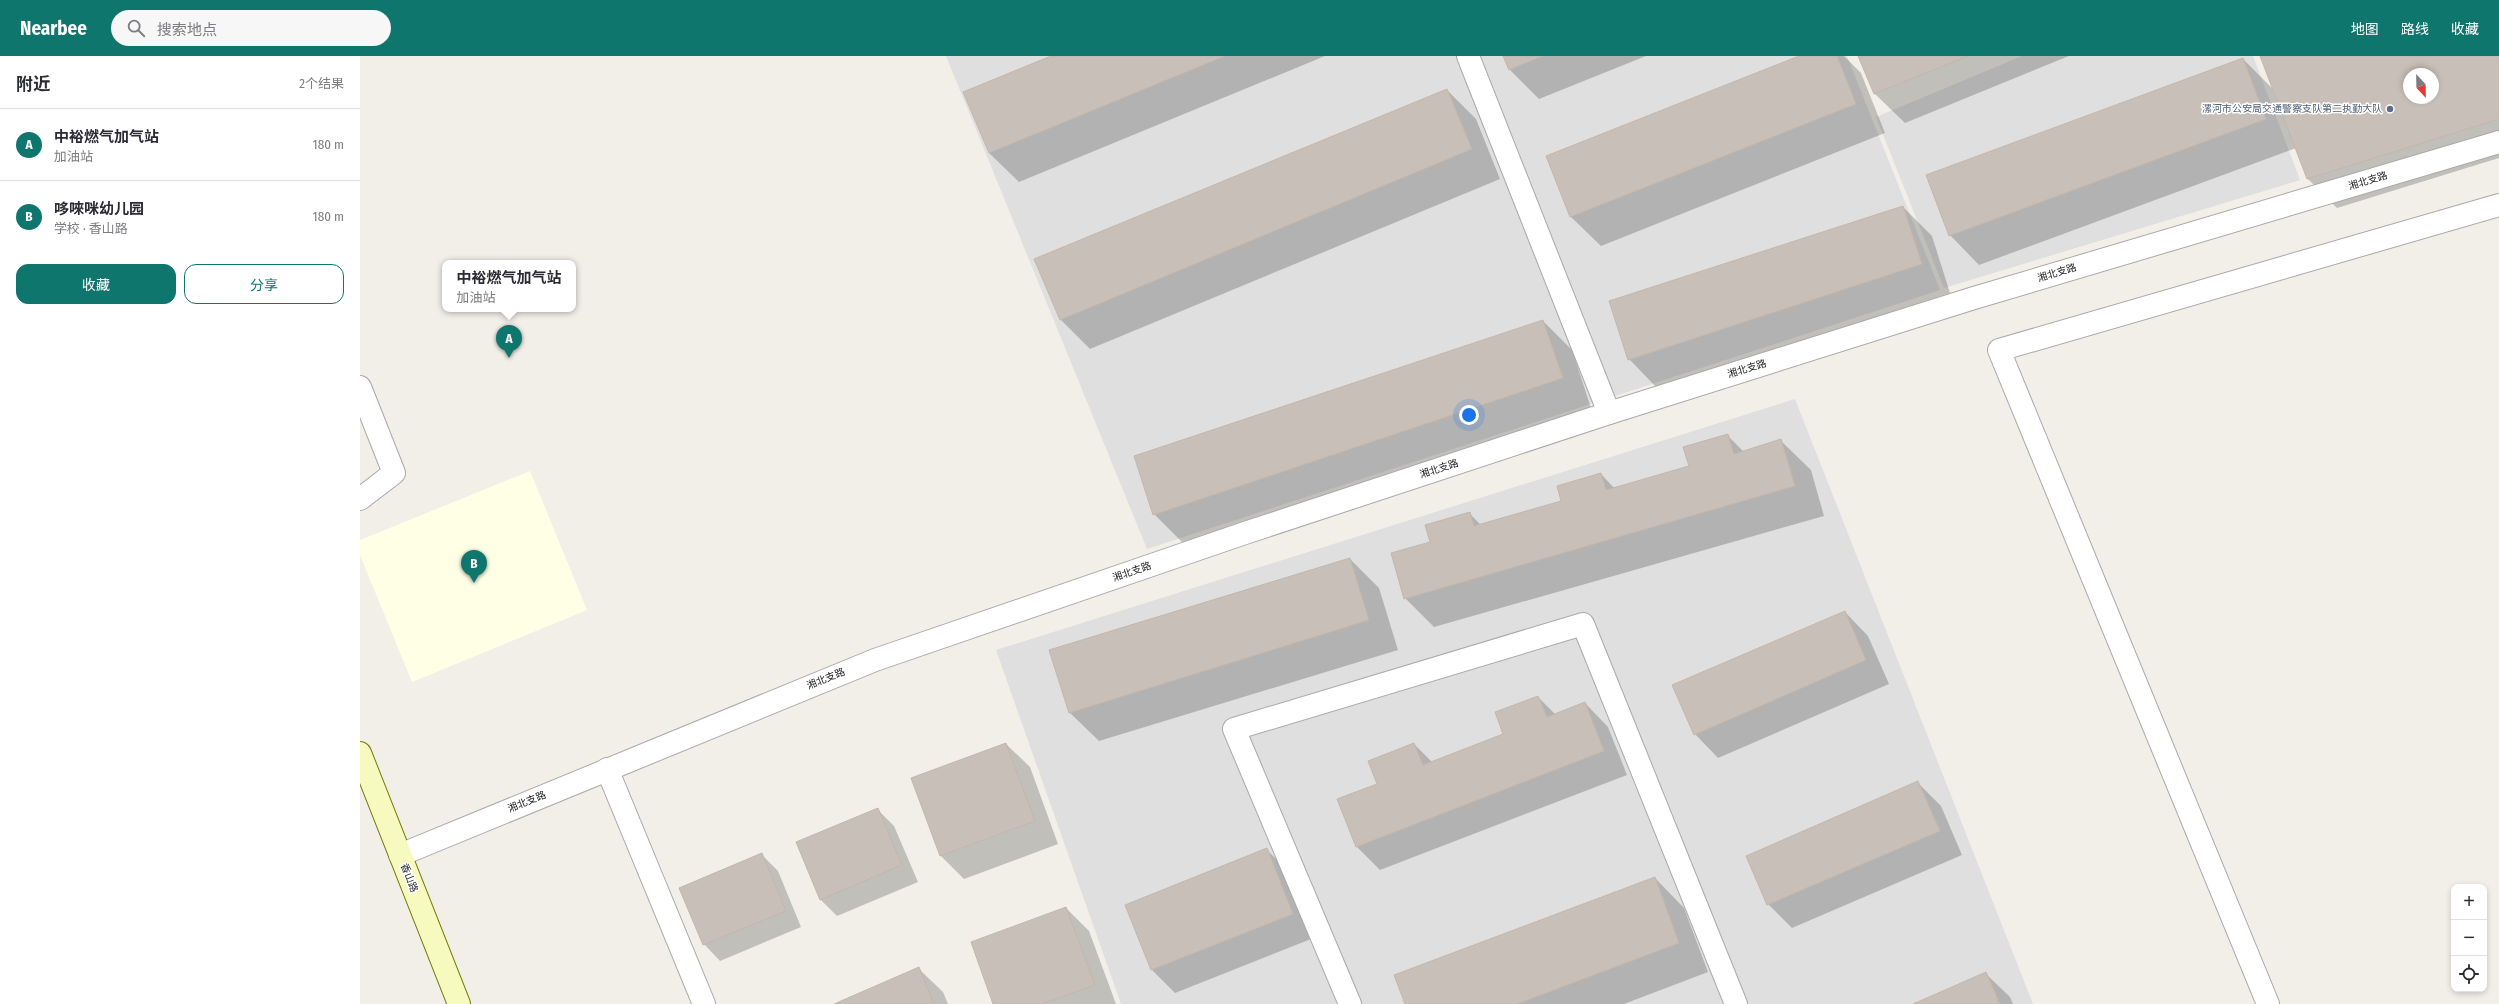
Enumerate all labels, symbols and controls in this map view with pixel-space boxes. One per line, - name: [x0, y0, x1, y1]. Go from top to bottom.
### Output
- search box: [111, 10, 391, 46]
- text: Nearbee: [20, 17, 87, 40]
- icon: search: [125, 17, 147, 39]
- text: 搜索地点: [157, 21, 217, 39]
- text: 地图: [2351, 21, 2379, 38]
- text: 路线: [2401, 21, 2429, 38]
- text: 收藏: [2451, 21, 2479, 38]
- north arrow: [2403, 68, 2439, 104]
- text: 附近: [16, 74, 50, 95]
- text: 2个结果: [299, 76, 344, 91]
- place label: 漯河市公安局交通警察支队第二执勤大队: [2202, 103, 2382, 115]
- marker: 漯河市公安局交通警察支队第二执勤大队: [2385, 104, 2395, 114]
- text: 中裕燃气加气站: [54, 128, 159, 146]
- text: A: [25, 137, 33, 152]
- text: 180 m: [313, 137, 344, 152]
- text: 加油站: [54, 149, 93, 164]
- street label: 湘北支路: [2347, 169, 2389, 193]
- text: 哆唻咪幼儿园: [54, 200, 144, 218]
- text: B: [25, 209, 33, 224]
- text: 180 m: [313, 209, 344, 224]
- text: 学校 · 香山路: [54, 221, 128, 236]
- popup: [442, 260, 576, 312]
- street label: 湘北支路: [2036, 261, 2078, 285]
- button: 收藏: [16, 264, 176, 304]
- button: 分享: [184, 264, 344, 304]
- text: 中裕燃气加气站: [456, 269, 562, 287]
- text: 加油站: [456, 290, 496, 305]
- pin: A: [496, 325, 522, 358]
- street label: 湘北支路: [1726, 357, 1768, 381]
- your location: [1459, 405, 1479, 425]
- street label: 湘北支路: [1418, 457, 1460, 481]
- pin: B: [461, 550, 487, 583]
- street label: 湘北支路: [1111, 560, 1153, 584]
- street label: 湘北支路: [805, 666, 847, 692]
- street label: 湘北支路: [506, 789, 548, 815]
- street label: 香山路: [398, 862, 420, 894]
- map controls: [2451, 884, 2487, 992]
- button: +: [2451, 884, 2487, 920]
- button: −: [2451, 920, 2487, 956]
- button: locate: [2451, 956, 2487, 992]

